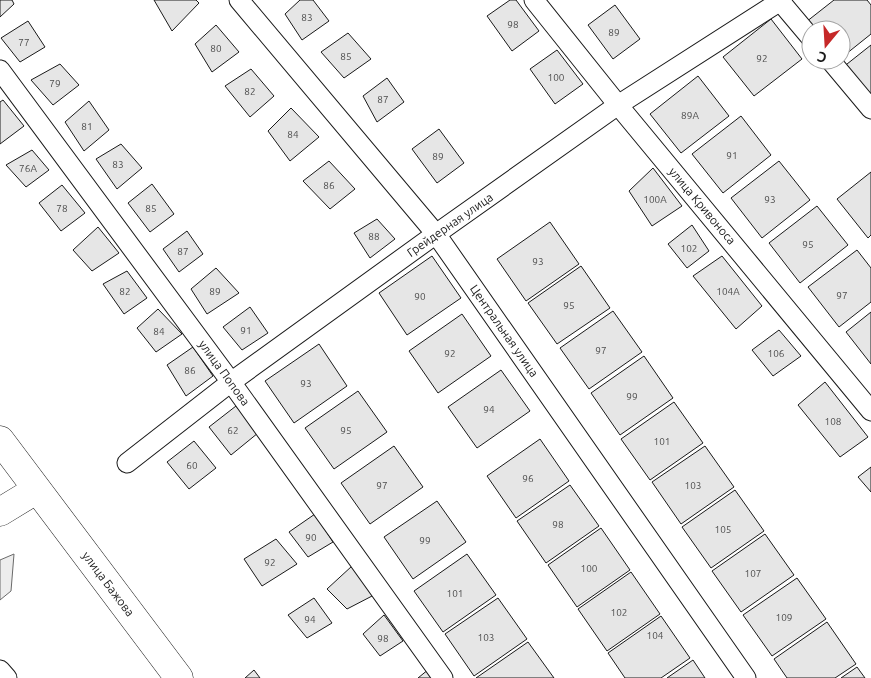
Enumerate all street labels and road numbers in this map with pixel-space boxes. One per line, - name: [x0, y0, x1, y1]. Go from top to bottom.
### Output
- street label: улица Кривоноса: [666, 165, 738, 247]
- street label: Грейдерная улица: [404, 190, 495, 259]
- street label: Центральная улица: [468, 282, 541, 379]
- street label: улица Попова: [196, 337, 252, 408]
- street label: улица Бажова: [80, 549, 137, 619]

